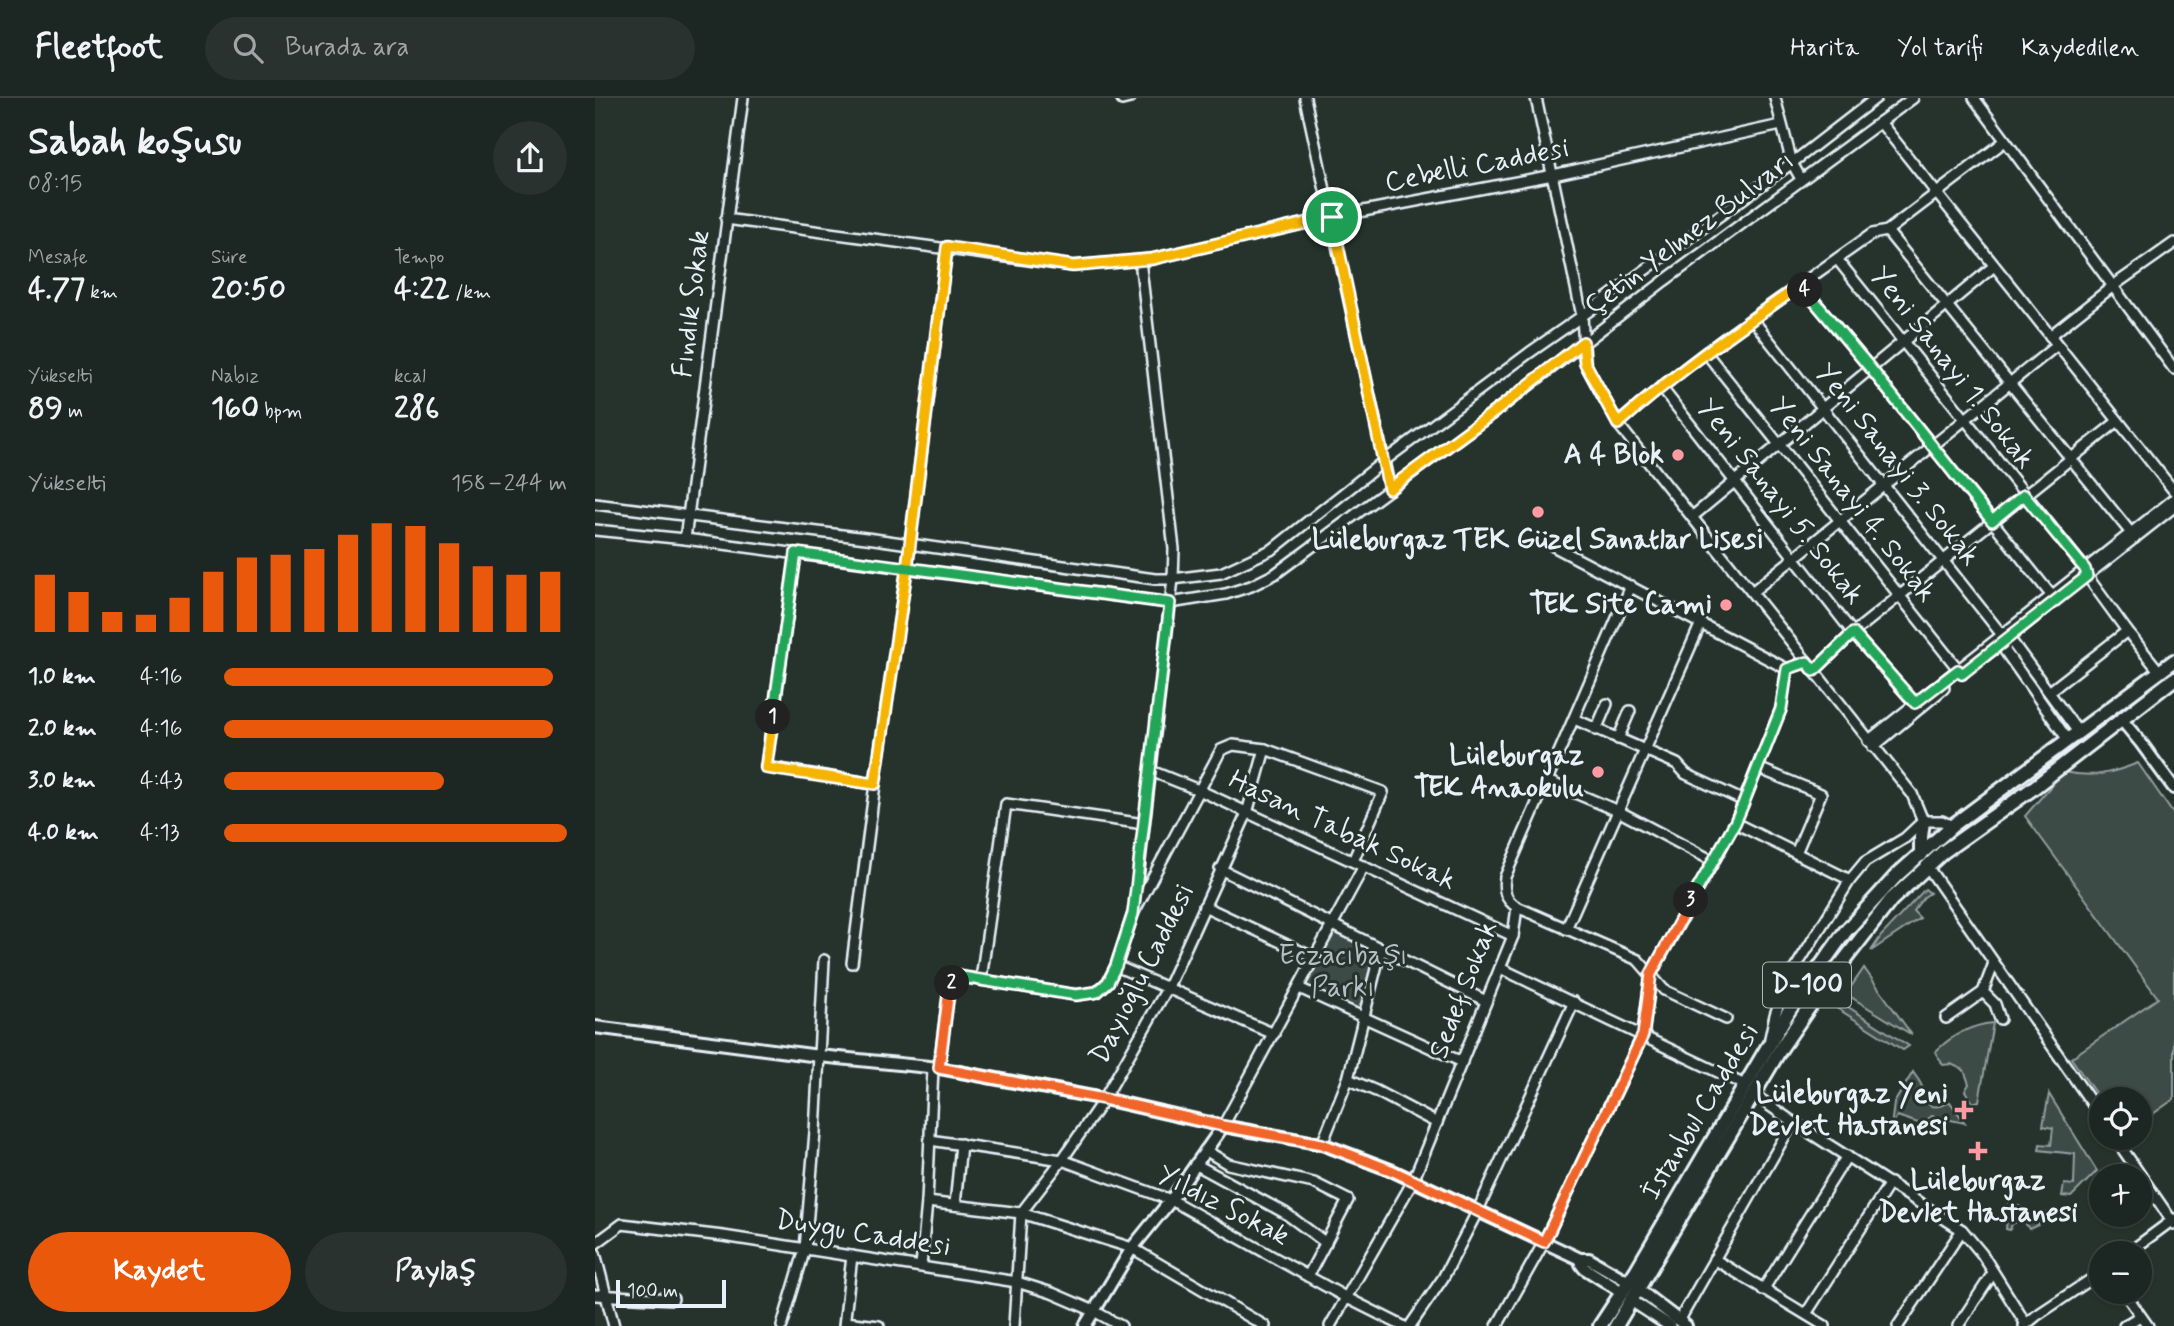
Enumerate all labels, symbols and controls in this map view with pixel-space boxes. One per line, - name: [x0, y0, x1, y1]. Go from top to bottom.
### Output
- search box: [205, 17, 695, 80]
- text: Fleetfoot: [35, 26, 163, 70]
- icon: search: [229, 29, 267, 67]
- text: Burada ara: [285, 31, 409, 65]
- text: Harita: [1790, 33, 1859, 64]
- text: Yol tarifi: [1897, 33, 1983, 64]
- text: Kaydedilen: [2021, 33, 2139, 64]
- text: Sabah koşusu: [28, 118, 242, 167]
- button: share: [493, 121, 567, 195]
- street label: Cebelli Caddesi: [1382, 130, 1572, 202]
- street label: Çetin Yelmez Bulvarı: [1578, 143, 1802, 325]
- text: 08:15: [28, 169, 82, 199]
- pin: [1302, 187, 1362, 247]
- icon: arrive: [1313, 198, 1351, 236]
- street label: Fındık Sokak: [665, 228, 719, 380]
- text: Mesafe: [28, 245, 88, 270]
- text: Süre: [211, 245, 247, 270]
- text: Tempo: [394, 245, 444, 270]
- street label: Yeni Sanayi 1. Sokak: [1861, 259, 2043, 477]
- text: 4.77: [28, 270, 85, 309]
- text: 20:50: [211, 270, 286, 309]
- text: 4:22: [394, 270, 450, 309]
- pin: 4: [1787, 272, 1823, 308]
- text: 4: [1799, 277, 1810, 302]
- text: km: [85, 280, 118, 305]
- text: /km: [450, 280, 491, 305]
- street label: Yeni Sanayi 3. Sokak: [1806, 356, 1988, 574]
- text: Yükselti: [28, 364, 92, 389]
- text: Nabız: [211, 364, 259, 389]
- text: kcal: [394, 364, 426, 389]
- text: 89: [28, 389, 63, 428]
- text: 160: [211, 389, 259, 428]
- text: 286: [394, 389, 439, 428]
- street label: Yeni Sanayi 4. Sokak: [1760, 390, 1944, 611]
- street label: Yeni Sanayi 5. Sokak: [1688, 391, 1872, 613]
- text: m: [63, 399, 83, 424]
- text: bpm: [259, 399, 302, 424]
- place label: A 4 Blok: [1564, 437, 1664, 474]
- marker: A 4 Blok: [1670, 447, 1686, 463]
- text: Yükselti: [28, 469, 106, 499]
- text: 158–244 m: [451, 469, 567, 499]
- marker: Lüleburgaz TEK Güzel Sanatlar Lisesi: [1530, 504, 1546, 520]
- place label: Lüleburgaz TEK Güzel Sanatlar Lisesi: [1312, 522, 1764, 560]
- place label: TEK Site Cami: [1529, 587, 1712, 624]
- marker: TEK Site Cami: [1718, 597, 1734, 613]
- text: 1.0 km: [28, 662, 96, 692]
- text: 4:16: [140, 662, 183, 692]
- pin: 1: [755, 700, 791, 734]
- text: 1: [768, 704, 777, 729]
- text: 2.0 km: [28, 714, 97, 744]
- text: 4:16: [140, 714, 183, 744]
- place label: Lüleburgaz TEK Anaokulu: [1414, 738, 1584, 807]
- street label: Hasan Tabak Sokak: [1222, 762, 1462, 900]
- marker: Lüleburgaz TEK Anaokulu: [1590, 764, 1606, 780]
- text: 3.0 km: [28, 766, 96, 796]
- text: 4:43: [140, 766, 183, 796]
- text: 4.0 km: [28, 818, 99, 848]
- text: 4:13: [140, 818, 180, 848]
- street label: Dayıoğlu Caddesi: [1082, 877, 1204, 1071]
- pin: 3: [1673, 882, 1709, 918]
- text: 3: [1686, 887, 1695, 912]
- street label: Sedef Sokak: [1421, 916, 1507, 1064]
- park label: Eczacıbaşı Parkı: [1279, 938, 1407, 1007]
- road number: D-100: [1763, 962, 1851, 1007]
- pin: 2: [935, 966, 969, 1001]
- text: 2: [947, 970, 956, 995]
- street label: İstanbul Caddesi: [1634, 1017, 1768, 1207]
- place label: Lüleburgaz Yeni Devlet Hastanesi: [1749, 1076, 1948, 1145]
- map controls: [2089, 1087, 2152, 1304]
- button: locate: [2089, 1087, 2152, 1150]
- marker: Lüleburgaz Yeni Devlet Hastanesi: [1954, 1100, 1974, 1120]
- marker: Lüleburgaz Devlet Hastanesi: [1968, 1141, 1988, 1161]
- street label: Yıldız Sokak: [1151, 1157, 1295, 1255]
- place label: Lüleburgaz Devlet Hastanesi: [1878, 1163, 2078, 1232]
- button: +: [2089, 1164, 2152, 1227]
- street label: Duygu Caddesi: [772, 1202, 953, 1268]
- button: Kaydet: [28, 1232, 291, 1312]
- button: Paylaş: [305, 1232, 567, 1312]
- button: −: [2089, 1241, 2152, 1304]
- scale bar: [616, 1277, 726, 1309]
- text: 100 m: [627, 1279, 678, 1304]

